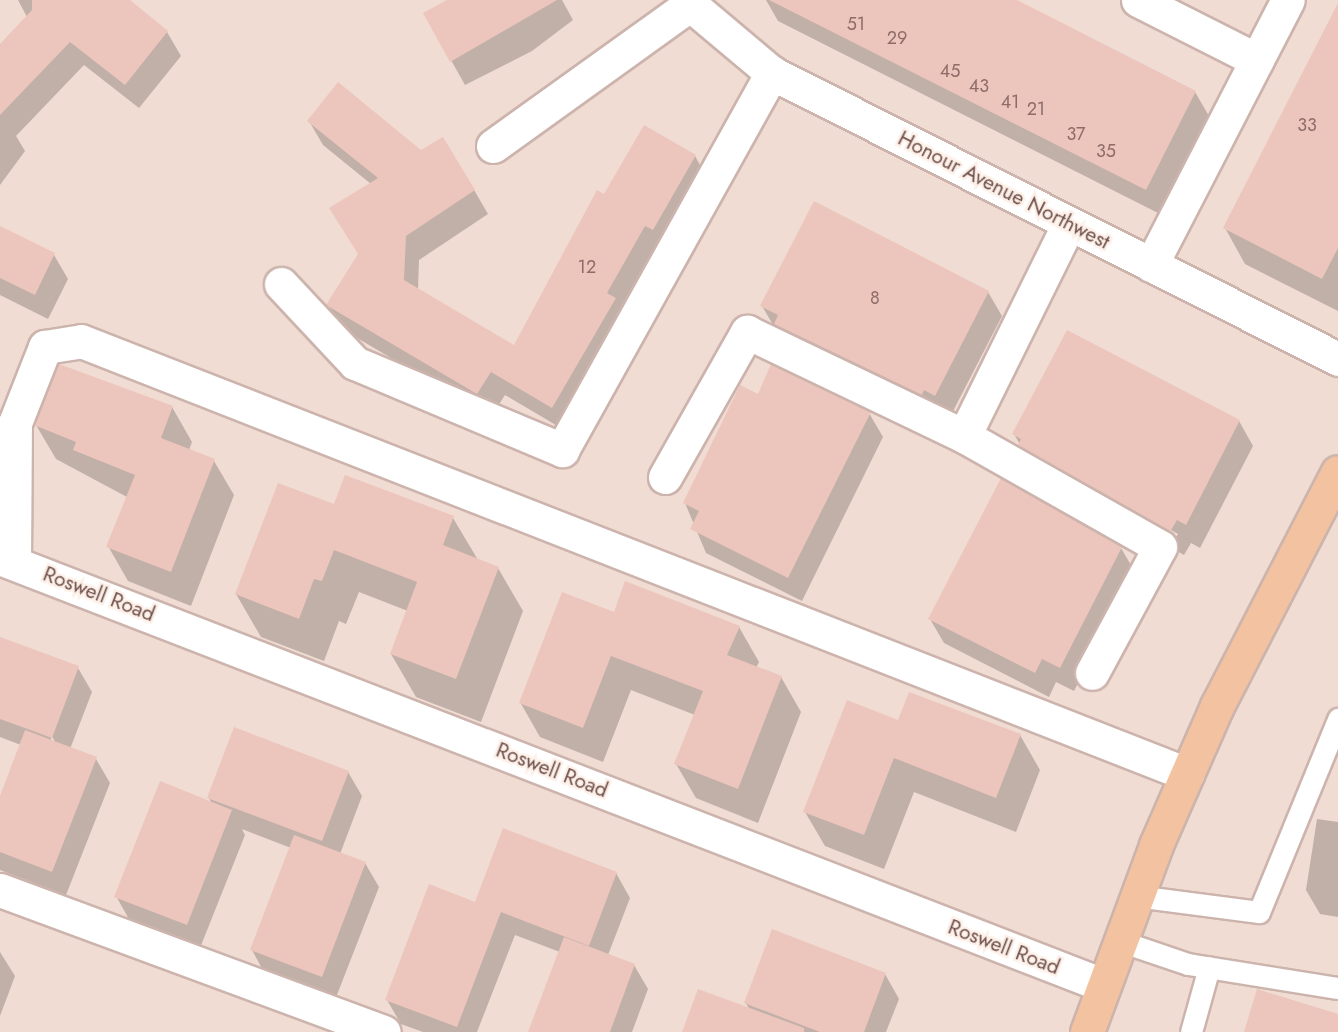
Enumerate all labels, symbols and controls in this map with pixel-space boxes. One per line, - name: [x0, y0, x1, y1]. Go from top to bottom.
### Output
- house number: 51: [847, 13, 865, 35]
- house number: 29: [887, 27, 907, 49]
- house number: 45: [940, 60, 960, 82]
- house number: 43: [969, 75, 989, 97]
- house number: 41: [1001, 91, 1019, 113]
- house number: 21: [1027, 98, 1045, 120]
- house number: 33: [1297, 114, 1317, 136]
- house number: 37: [1066, 123, 1086, 145]
- street label: Honour Avenue Northwest: [894, 126, 1114, 254]
- house number: 35: [1096, 140, 1116, 162]
- house number: 12: [578, 256, 596, 278]
- house number: 8: [870, 287, 880, 309]
- street label: Roswell Road: [40, 561, 158, 627]
- street label: Roswell Road: [493, 737, 611, 803]
- street label: Roswell Road: [945, 914, 1063, 980]

